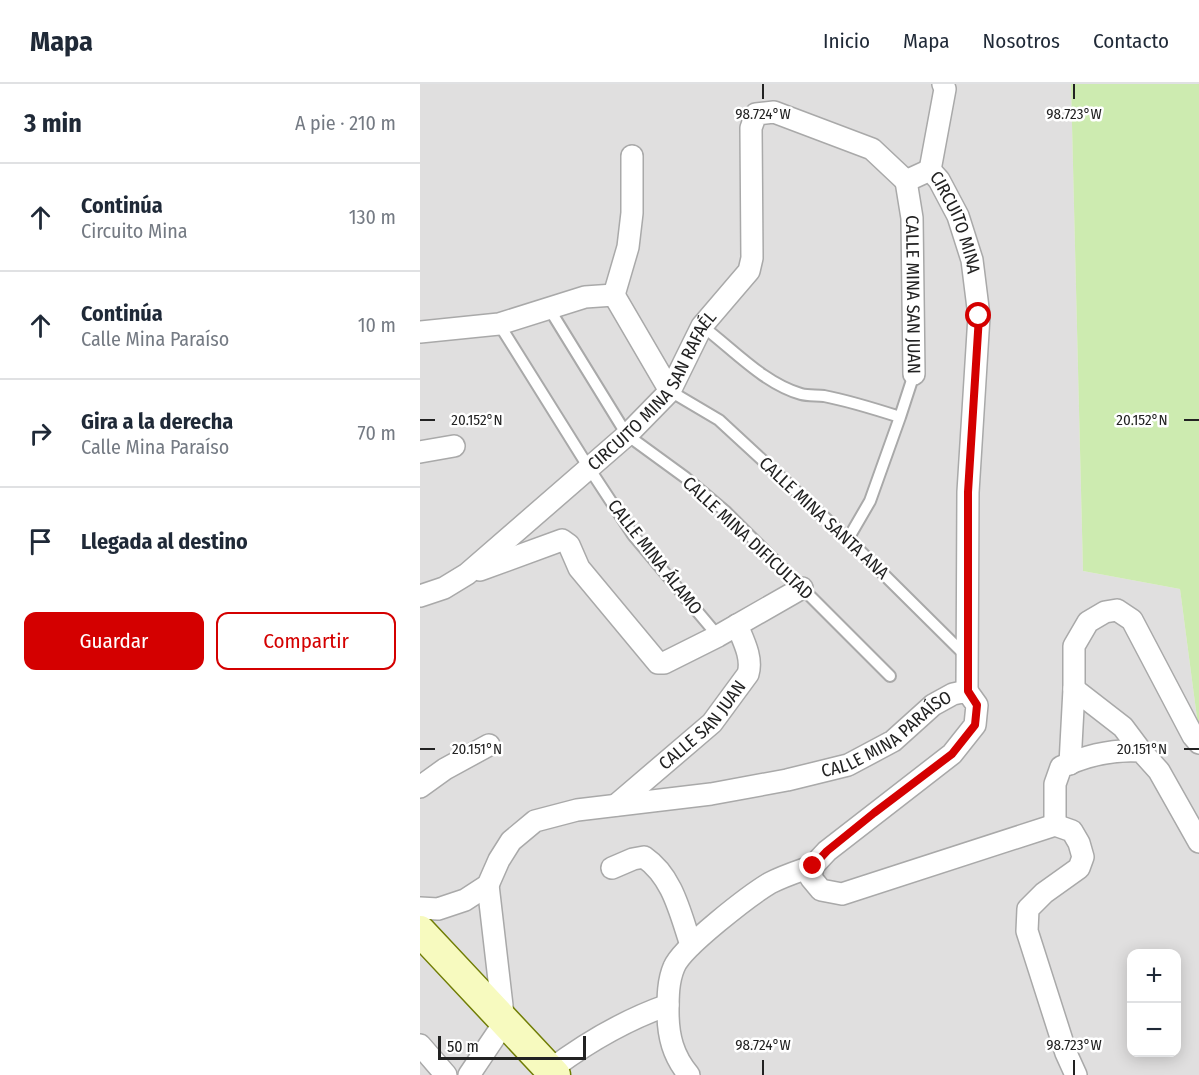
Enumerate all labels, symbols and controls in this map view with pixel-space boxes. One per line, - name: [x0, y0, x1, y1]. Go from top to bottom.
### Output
- text: Mapa: [30, 25, 93, 58]
- text: Inicio: [823, 28, 870, 54]
- text: Mapa: [903, 28, 950, 54]
- text: Nosotros: [983, 28, 1060, 54]
- text: Contacto: [1093, 28, 1169, 54]
- text: 98.724°W: [735, 105, 791, 123]
- text: 98.723°W: [1046, 105, 1102, 123]
- text: 3 min: [24, 108, 82, 139]
- text: A pie · 210 m: [295, 111, 396, 135]
- street label: CIRCUITO MINA: [925, 166, 985, 276]
- text: Continúa: [81, 192, 163, 219]
- icon: ahead: [24, 201, 57, 234]
- text: 130 m: [349, 205, 396, 229]
- street label: CALLE MINA SAN JUAN: [901, 215, 925, 374]
- text: Circuito Mina: [81, 219, 188, 243]
- text: Continúa: [81, 300, 163, 327]
- route start: [965, 302, 991, 328]
- street label: CIRCUITO MINA SAN RAFAÉL: [583, 306, 721, 475]
- icon: ahead: [24, 309, 57, 342]
- text: 10 m: [358, 313, 396, 337]
- text: Calle Mina Paraíso: [81, 327, 229, 351]
- text: Gira a la derecha: [81, 408, 233, 435]
- text: 20.152°N: [451, 411, 503, 429]
- text: 20.152°N: [1116, 411, 1168, 429]
- icon: right: [24, 417, 57, 450]
- text: 70 m: [358, 421, 396, 445]
- text: Calle Mina Paraíso: [81, 435, 229, 459]
- street label: CALLE MINA SANTA ANA: [754, 452, 894, 584]
- street label: CALLE MINA DIFICULTAD: [678, 472, 818, 604]
- street label: CALLE MINA ÁLAMO: [603, 494, 708, 619]
- icon: arrive: [24, 525, 57, 558]
- text: Llegada al destino: [81, 528, 248, 555]
- button: Guardar: [24, 612, 204, 670]
- button: Compartir: [216, 612, 396, 670]
- street label: CALLE SAN JUAN: [654, 676, 750, 775]
- street label: CALLE MINA PARAÍSO: [819, 686, 955, 782]
- text: 20.151°N: [452, 740, 502, 758]
- text: 20.151°N: [1117, 740, 1167, 758]
- route end: [799, 852, 825, 878]
- map controls: [1127, 949, 1181, 1057]
- button: +: [1127, 949, 1181, 1003]
- button: −: [1127, 1003, 1181, 1057]
- scale bar: [438, 1033, 586, 1060]
- text: 98.724°W: [735, 1036, 791, 1054]
- text: 98.723°W: [1046, 1036, 1102, 1054]
- text: 50 m: [447, 1037, 479, 1056]

